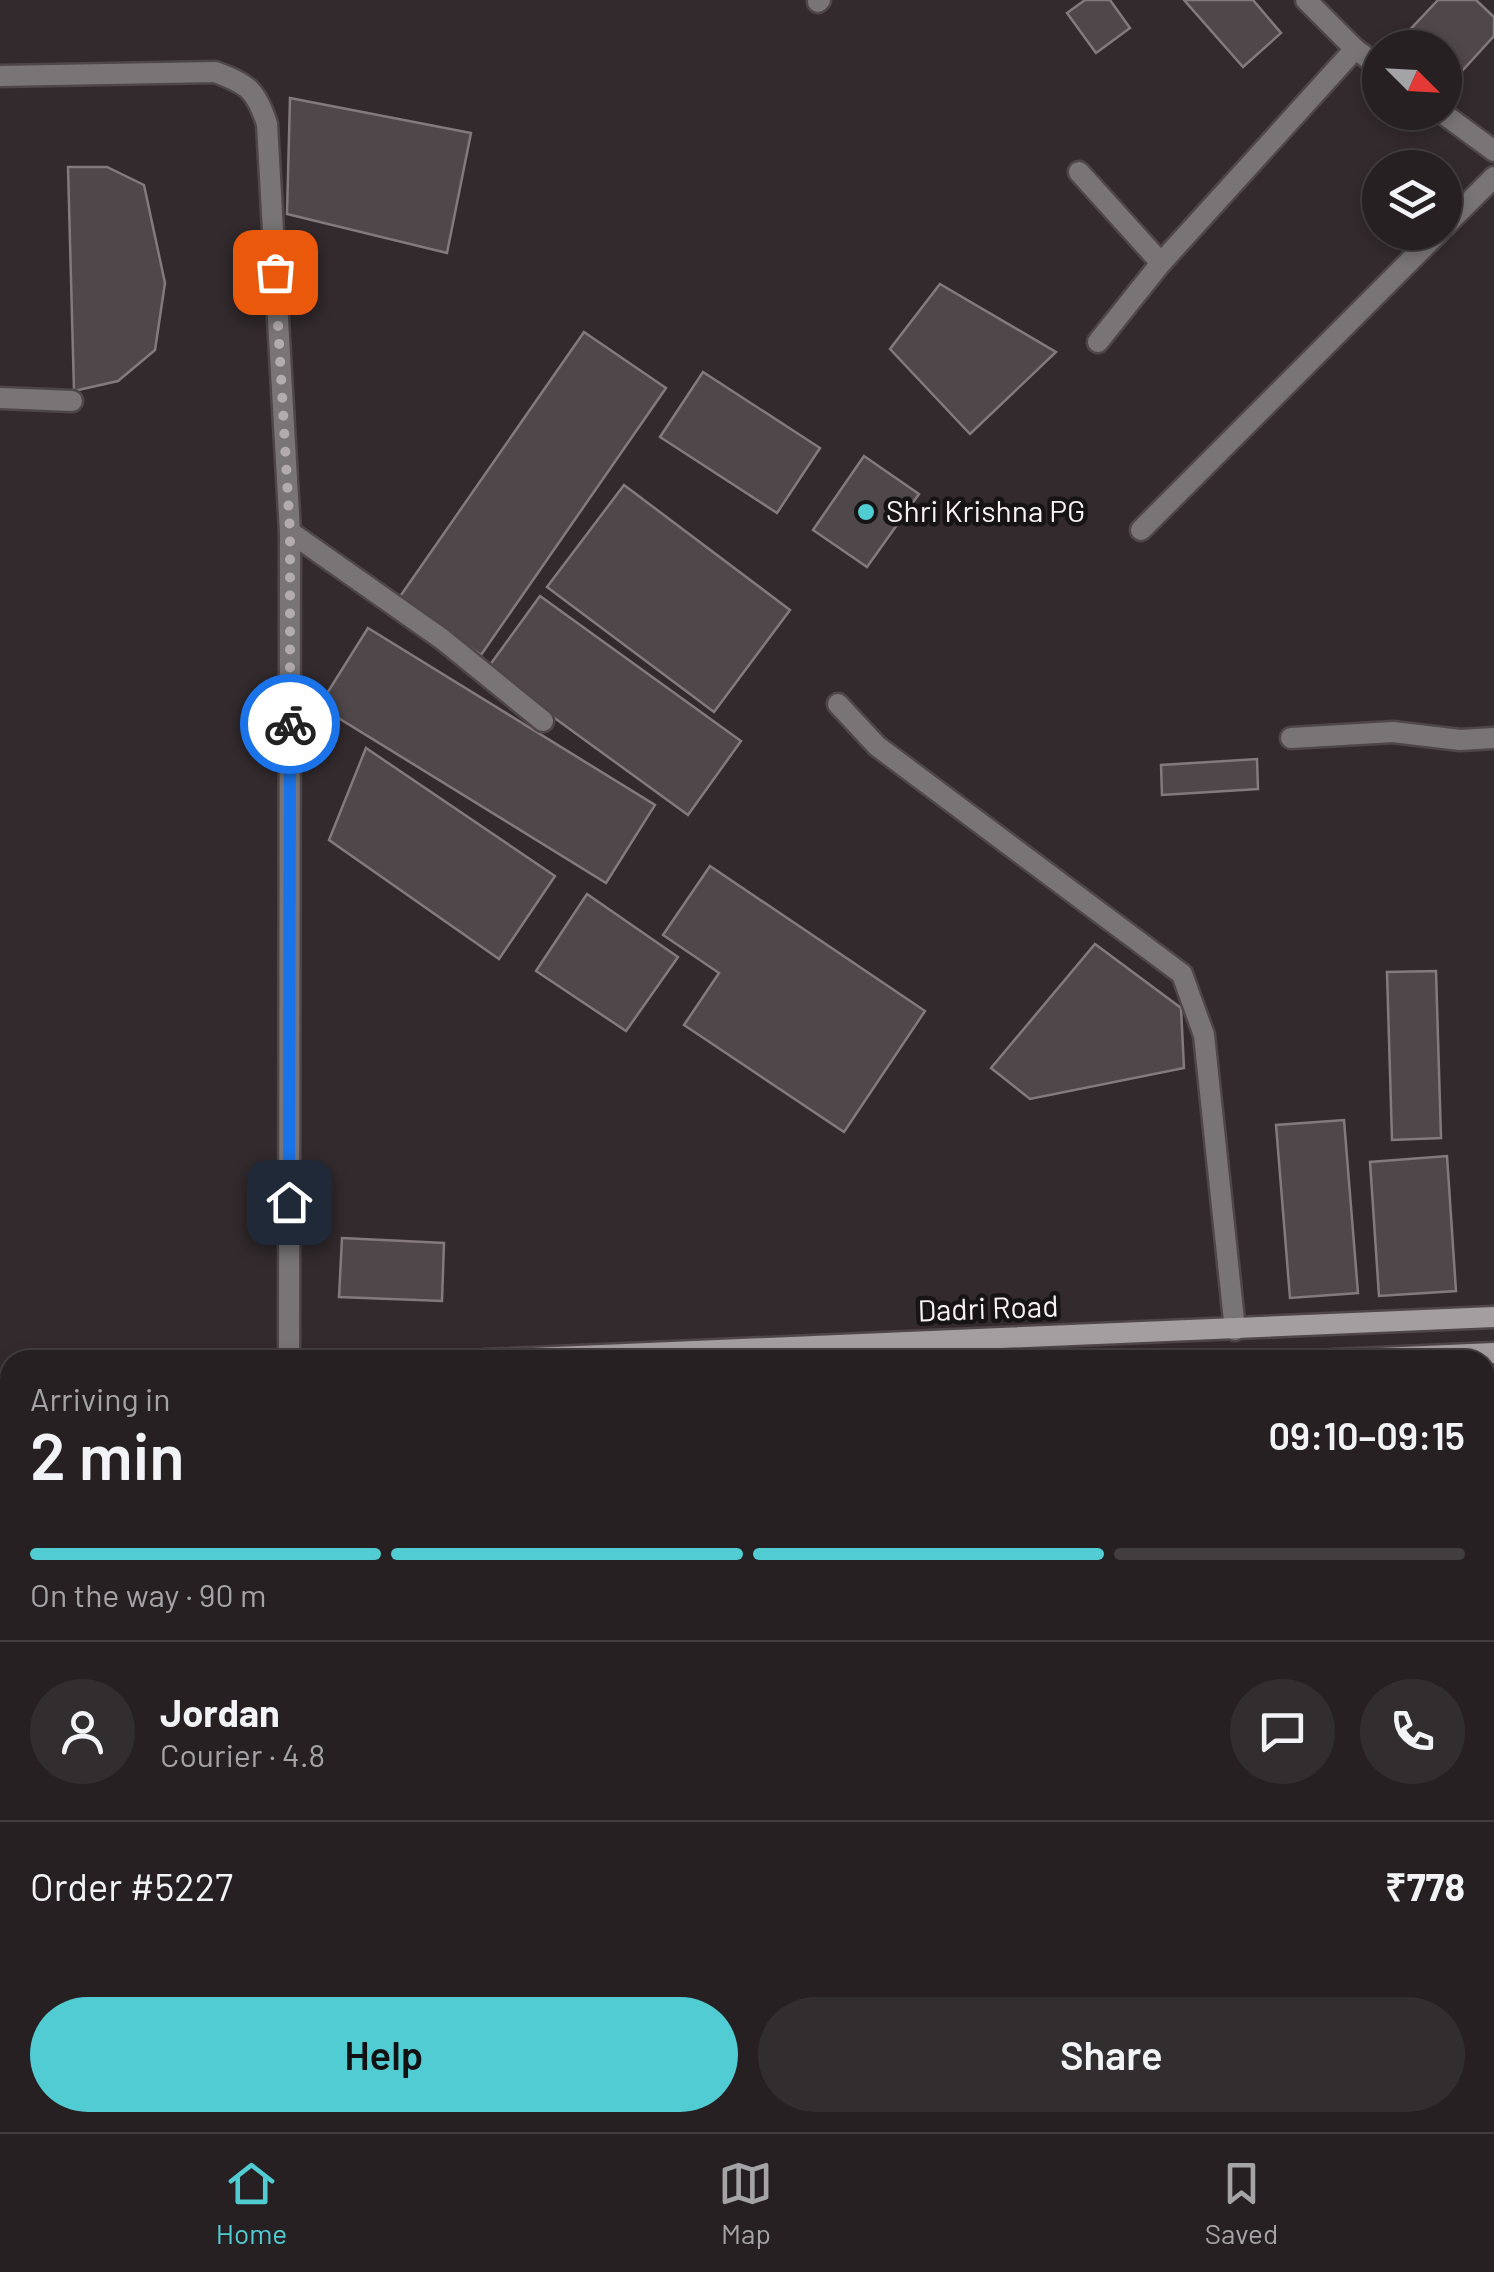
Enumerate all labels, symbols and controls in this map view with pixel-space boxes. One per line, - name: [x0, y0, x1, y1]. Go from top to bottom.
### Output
- north arrow: [1362, 30, 1462, 130]
- map controls: [1362, 30, 1462, 250]
- button: layers: [1362, 150, 1462, 250]
- pin: [233, 230, 318, 315]
- icon: bag: [248, 245, 303, 300]
- place label: Shri Krishna PG: [886, 492, 1085, 528]
- marker: Shri Krishna PG: [855, 501, 877, 523]
- courier: [240, 674, 340, 774]
- icon: bike: [263, 697, 318, 752]
- pin: [247, 1160, 332, 1245]
- icon: home: [262, 1175, 317, 1230]
- street label: Dadri Road: [917, 1287, 1059, 1327]
- text: Arriving in: [30, 1379, 170, 1417]
- text: 09:10–09:15: [1269, 1412, 1465, 1458]
- text: 2 min: [30, 1415, 185, 1493]
- text: On the way · 90 m: [30, 1575, 266, 1613]
- button: person: [30, 1679, 135, 1784]
- button: chat: [1230, 1679, 1335, 1784]
- button: phone: [1360, 1679, 1465, 1784]
- text: Jordan: [160, 1689, 280, 1735]
- text: Courier · 4.8: [160, 1735, 325, 1773]
- text: Order #5227: [30, 1863, 233, 1909]
- text: ₹778: [1385, 1863, 1465, 1909]
- button: Help: [30, 1997, 738, 2112]
- button: Share: [758, 1997, 1465, 2112]
- tab: Home: [216, 2156, 287, 2250]
- tab: Map: [718, 2156, 773, 2250]
- tab: Saved: [1205, 2156, 1278, 2250]

